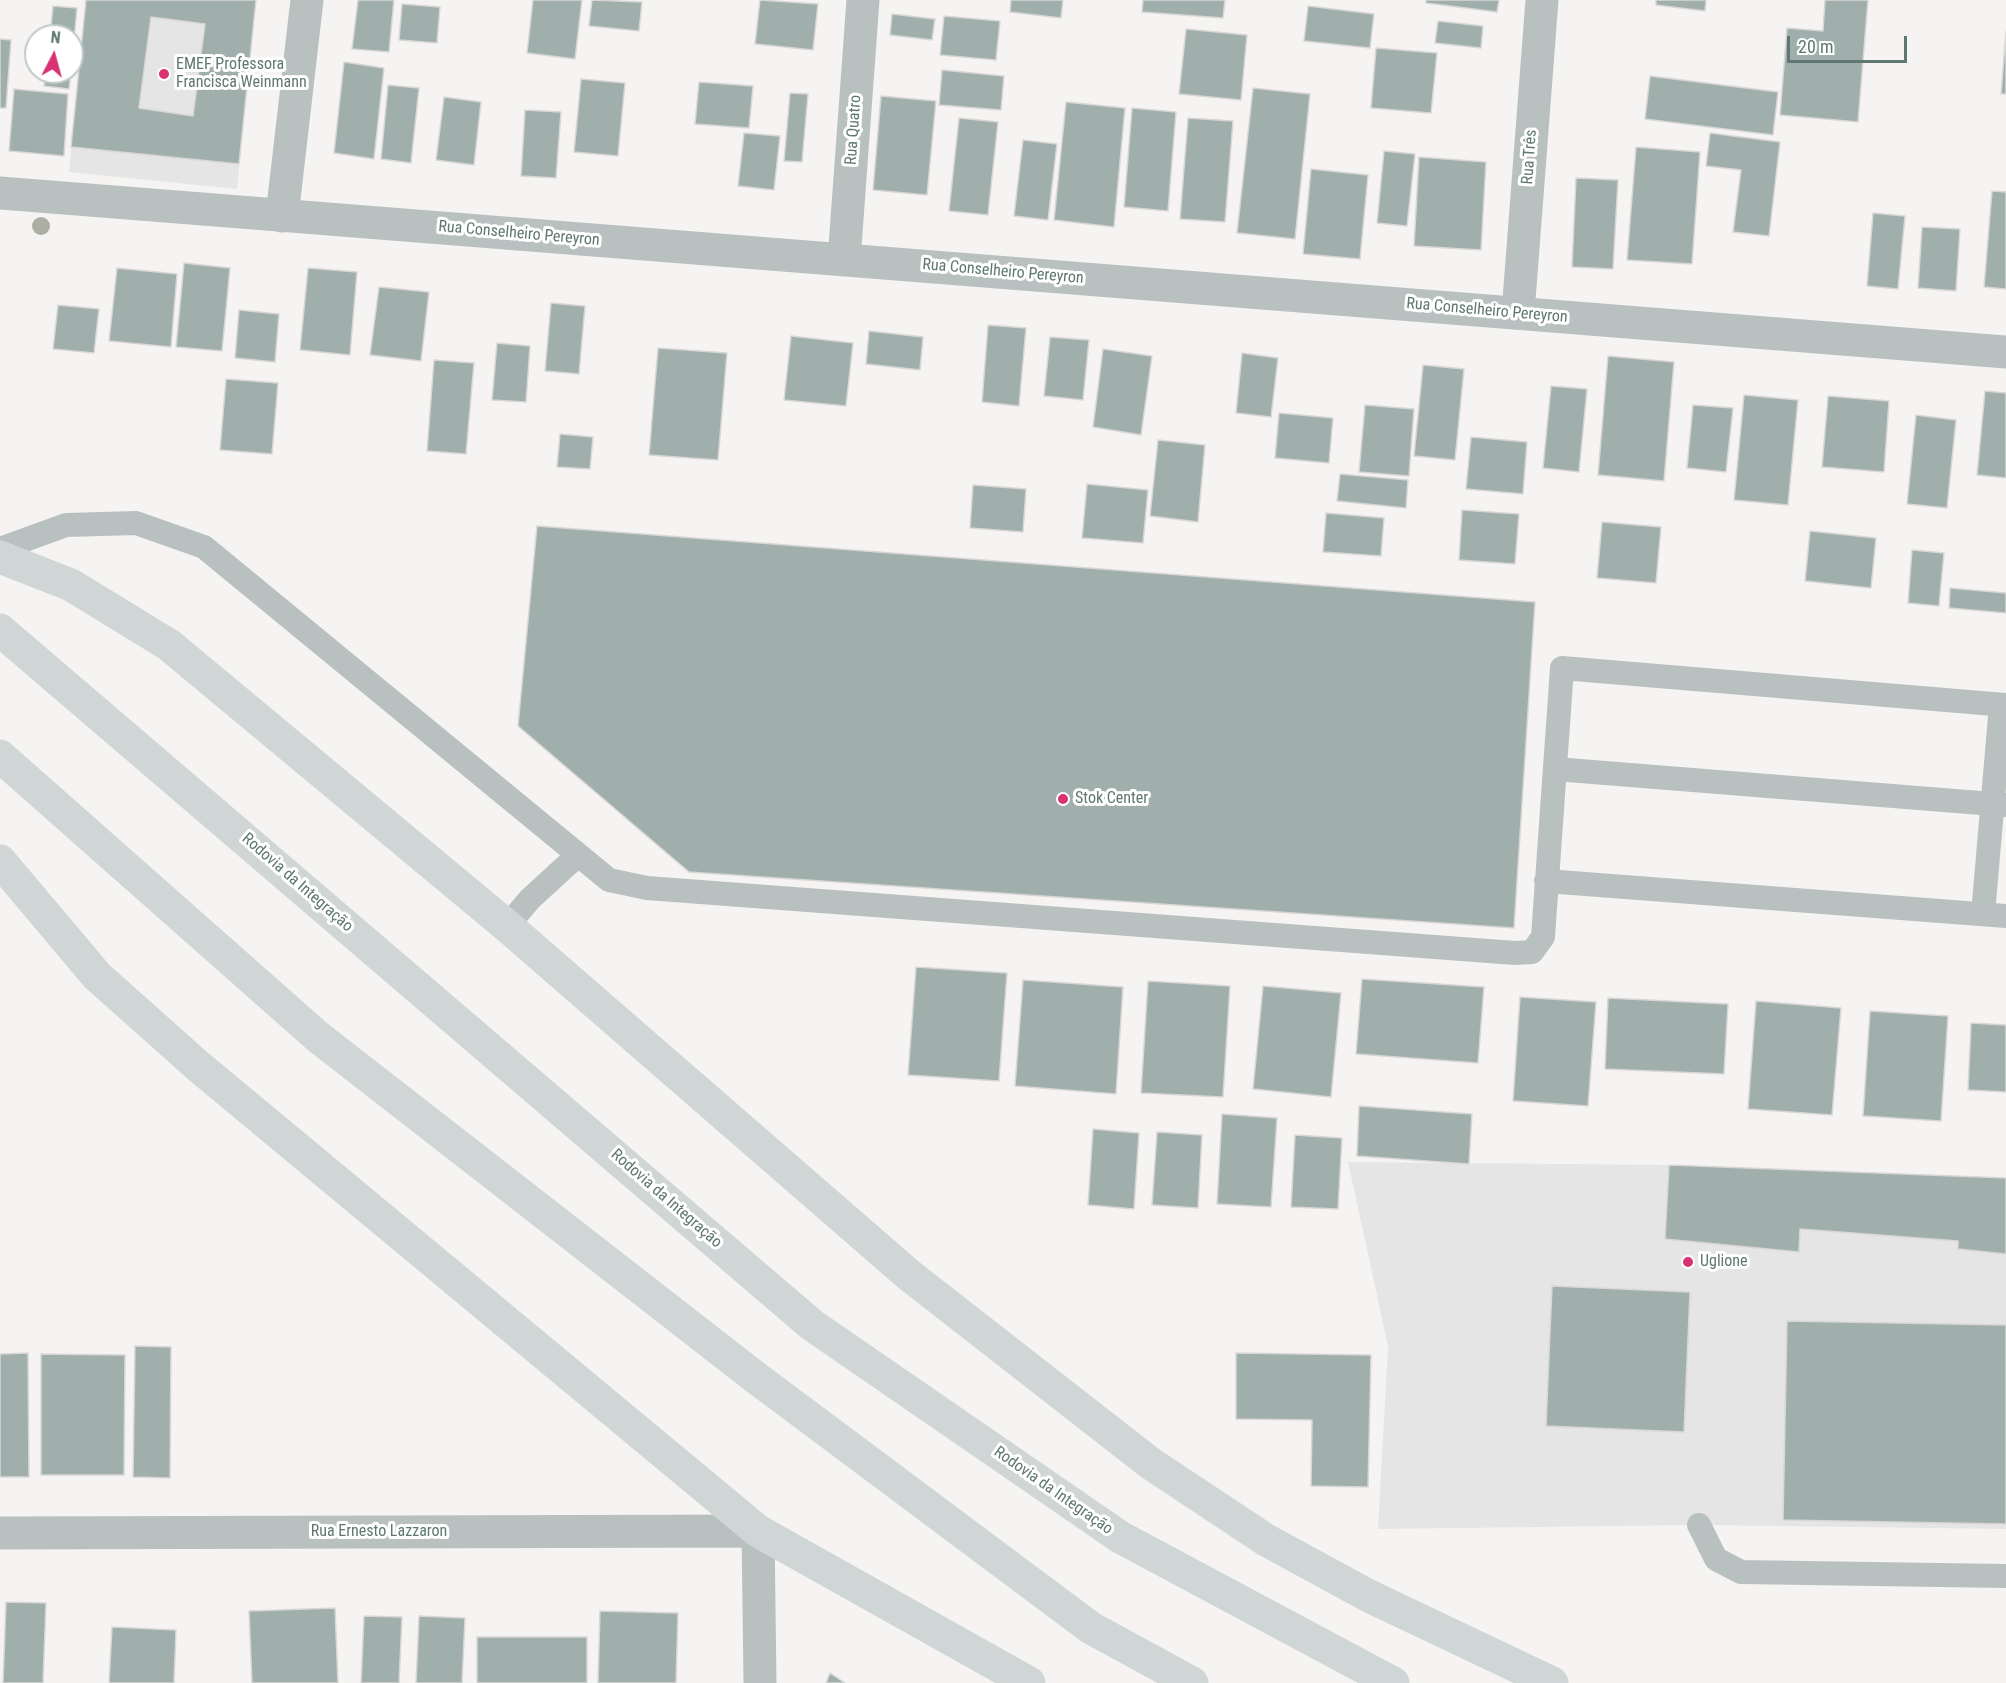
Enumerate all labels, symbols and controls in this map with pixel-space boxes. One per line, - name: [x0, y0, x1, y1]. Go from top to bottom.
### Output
- north arrow: [24, 24, 84, 84]
- scale bar: [1790, 24, 1910, 62]
- text: N: [50, 28, 62, 48]
- text: 20 m: [1798, 36, 1833, 57]
- place label: EMEF Professora Francisca Weinmann: [176, 55, 307, 93]
- marker: EMEF Professora Francisca Weinmann: [157, 67, 171, 81]
- street label: Rua Quatro: [842, 94, 866, 166]
- street label: Rua Três: [1519, 129, 1541, 185]
- street label: Rua Conselheiro Pereyron: [438, 217, 600, 251]
- street label: Rua Conselheiro Pereyron: [922, 255, 1084, 289]
- street label: Rua Conselheiro Pereyron: [1406, 294, 1568, 328]
- place label: Stok Center: [1075, 789, 1148, 809]
- marker: Stok Center: [1056, 792, 1070, 806]
- street label: Rodovia da Integração: [238, 830, 356, 936]
- street label: Rodovia da Integração: [607, 1146, 725, 1252]
- place label: Uglione: [1700, 1252, 1748, 1272]
- marker: Uglione: [1681, 1255, 1695, 1269]
- street label: Rodovia da Integração: [990, 1443, 1116, 1539]
- street label: Rua Ernesto Lazzaron: [311, 1522, 447, 1542]

